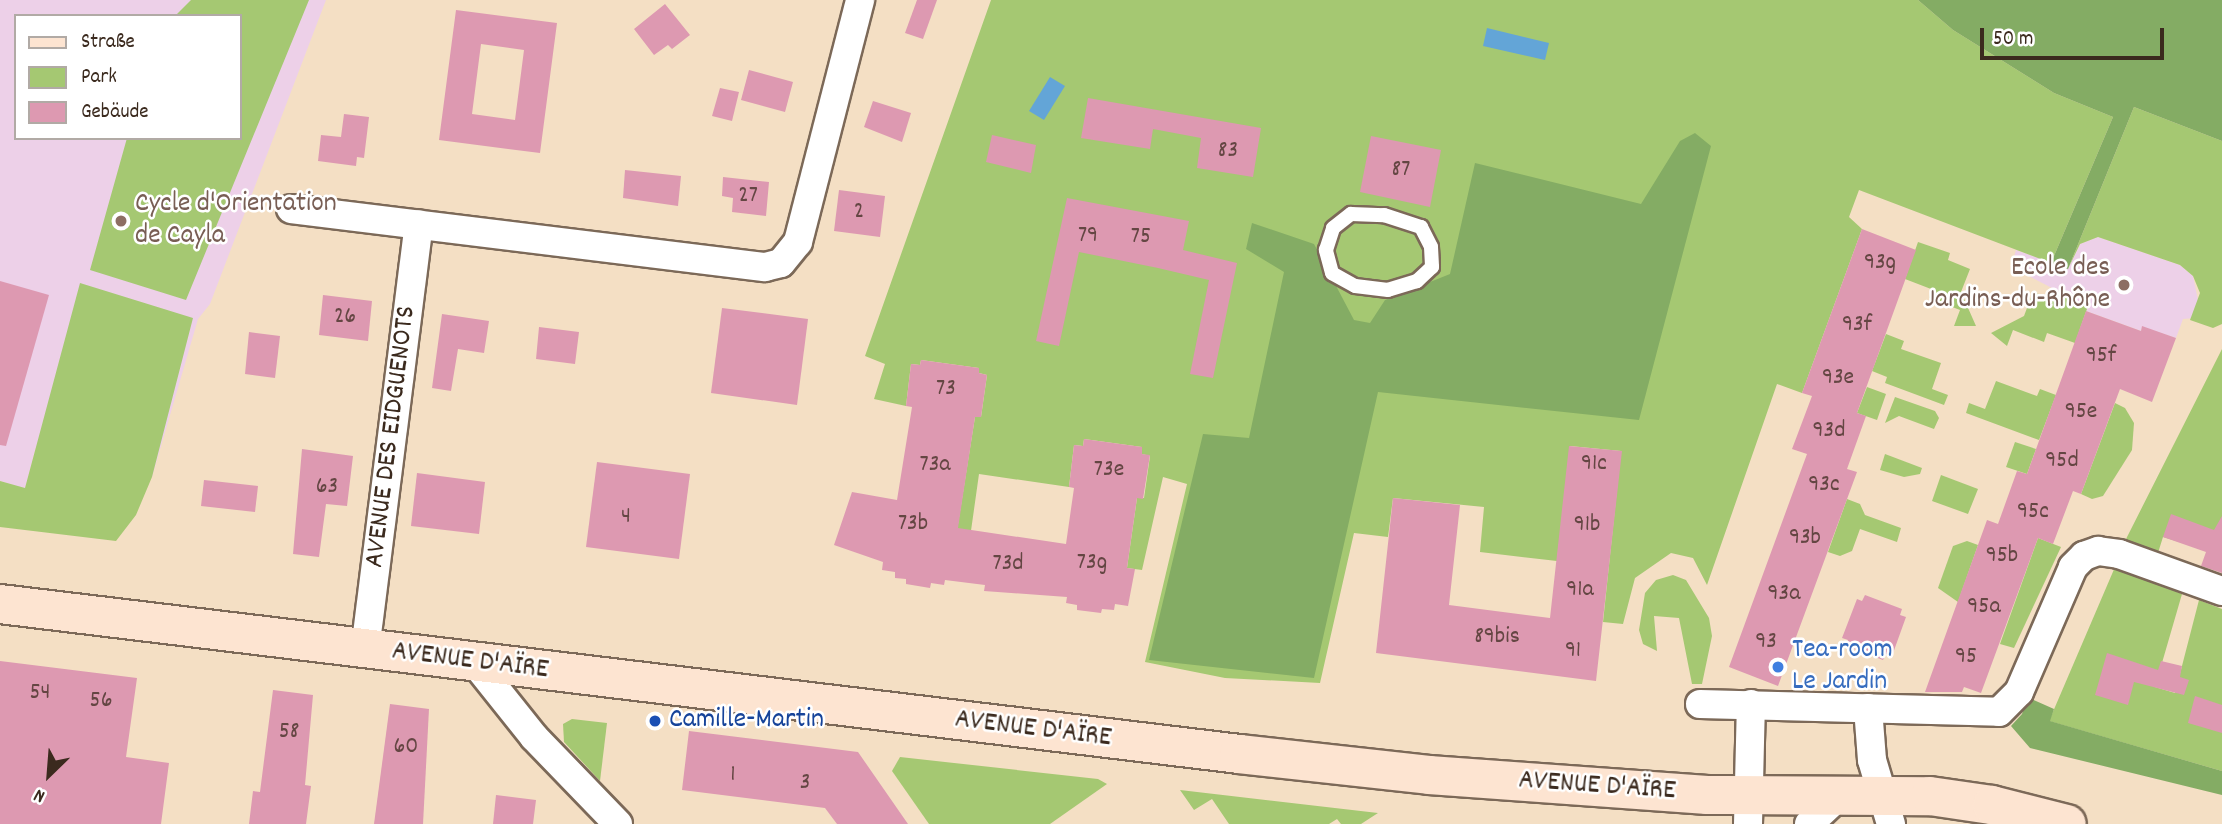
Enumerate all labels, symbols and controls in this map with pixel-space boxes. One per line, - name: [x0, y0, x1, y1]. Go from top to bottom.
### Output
- legend: [14, 14, 242, 140]
- scale bar: [1984, 14, 2168, 58]
- text: 50 m: [1993, 25, 2033, 55]
- text: Straße: [81, 28, 135, 58]
- text: Park: [81, 63, 117, 93]
- text: Gebäude: [81, 98, 149, 128]
- house number: 83: [1218, 138, 1238, 166]
- house number: 87: [1392, 157, 1410, 185]
- house number: 27: [738, 183, 758, 211]
- place label: Cycle d'Orientation de Cayla: [135, 188, 337, 254]
- house number: 2: [854, 199, 864, 227]
- marker: Cycle d'Orientation de Cayla: [113, 213, 129, 229]
- house number: 79: [1078, 223, 1098, 251]
- house number: 75: [1131, 224, 1151, 252]
- house number: 93g: [1864, 250, 1896, 278]
- place label: Ecole des Jardins-du-Rhône: [1925, 252, 2110, 318]
- marker: Ecole des Jardins-du-Rhône: [2116, 277, 2132, 293]
- house number: 26: [334, 304, 356, 332]
- street label: AVENUE DES EIDGUENOTS: [359, 304, 425, 570]
- house number: 93f: [1842, 312, 1872, 340]
- house number: 95f: [2086, 343, 2116, 371]
- house number: 93e: [1822, 365, 1854, 393]
- house number: 73: [936, 376, 956, 404]
- house number: 95e: [2065, 399, 2097, 427]
- house number: 93d: [1813, 418, 1845, 446]
- house number: 95d: [2045, 448, 2079, 476]
- house number: 91c: [1581, 451, 1607, 479]
- house number: 73a: [919, 452, 951, 480]
- house number: 73e: [1094, 457, 1124, 485]
- house number: 93c: [1808, 472, 1840, 500]
- house number: 63: [316, 474, 338, 502]
- house number: 95c: [2017, 499, 2049, 527]
- house number: 4: [621, 504, 631, 532]
- house number: 73b: [898, 511, 928, 539]
- house number: 91b: [1574, 512, 1600, 540]
- house number: 93b: [1789, 525, 1821, 553]
- house number: 95b: [1986, 543, 2018, 571]
- house number: 73g: [1077, 550, 1107, 578]
- house number: 73d: [992, 551, 1024, 579]
- house number: 91a: [1566, 577, 1594, 605]
- house number: 93a: [1768, 581, 1800, 609]
- house number: 95a: [1967, 594, 2001, 622]
- house number: 89bis: [1474, 624, 1520, 652]
- house number: 93: [1755, 629, 1777, 657]
- place label: Tea-room Le Jardin: [1792, 634, 1893, 700]
- street label: AVENUE D'AÏRE: [390, 636, 550, 688]
- house number: 91: [1565, 638, 1581, 666]
- house number: 95: [1955, 644, 1977, 672]
- marker: Tea-room Le Jardin: [1770, 659, 1786, 675]
- house number: 54: [29, 680, 51, 708]
- house number: 56: [90, 688, 112, 716]
- place label: Camille-Martin: [669, 704, 824, 738]
- street label: AVENUE D'AÏRE: [953, 704, 1113, 756]
- marker: Camille-Martin: [647, 713, 663, 729]
- house number: 58: [279, 719, 299, 747]
- house number: 60: [394, 734, 418, 762]
- north arrow: [14, 740, 84, 810]
- house number: 1: [730, 762, 736, 790]
- street label: AVENUE D'AÏRE: [1517, 765, 1677, 809]
- house number: 3: [800, 770, 810, 798]
- text: N: [30, 780, 50, 809]

